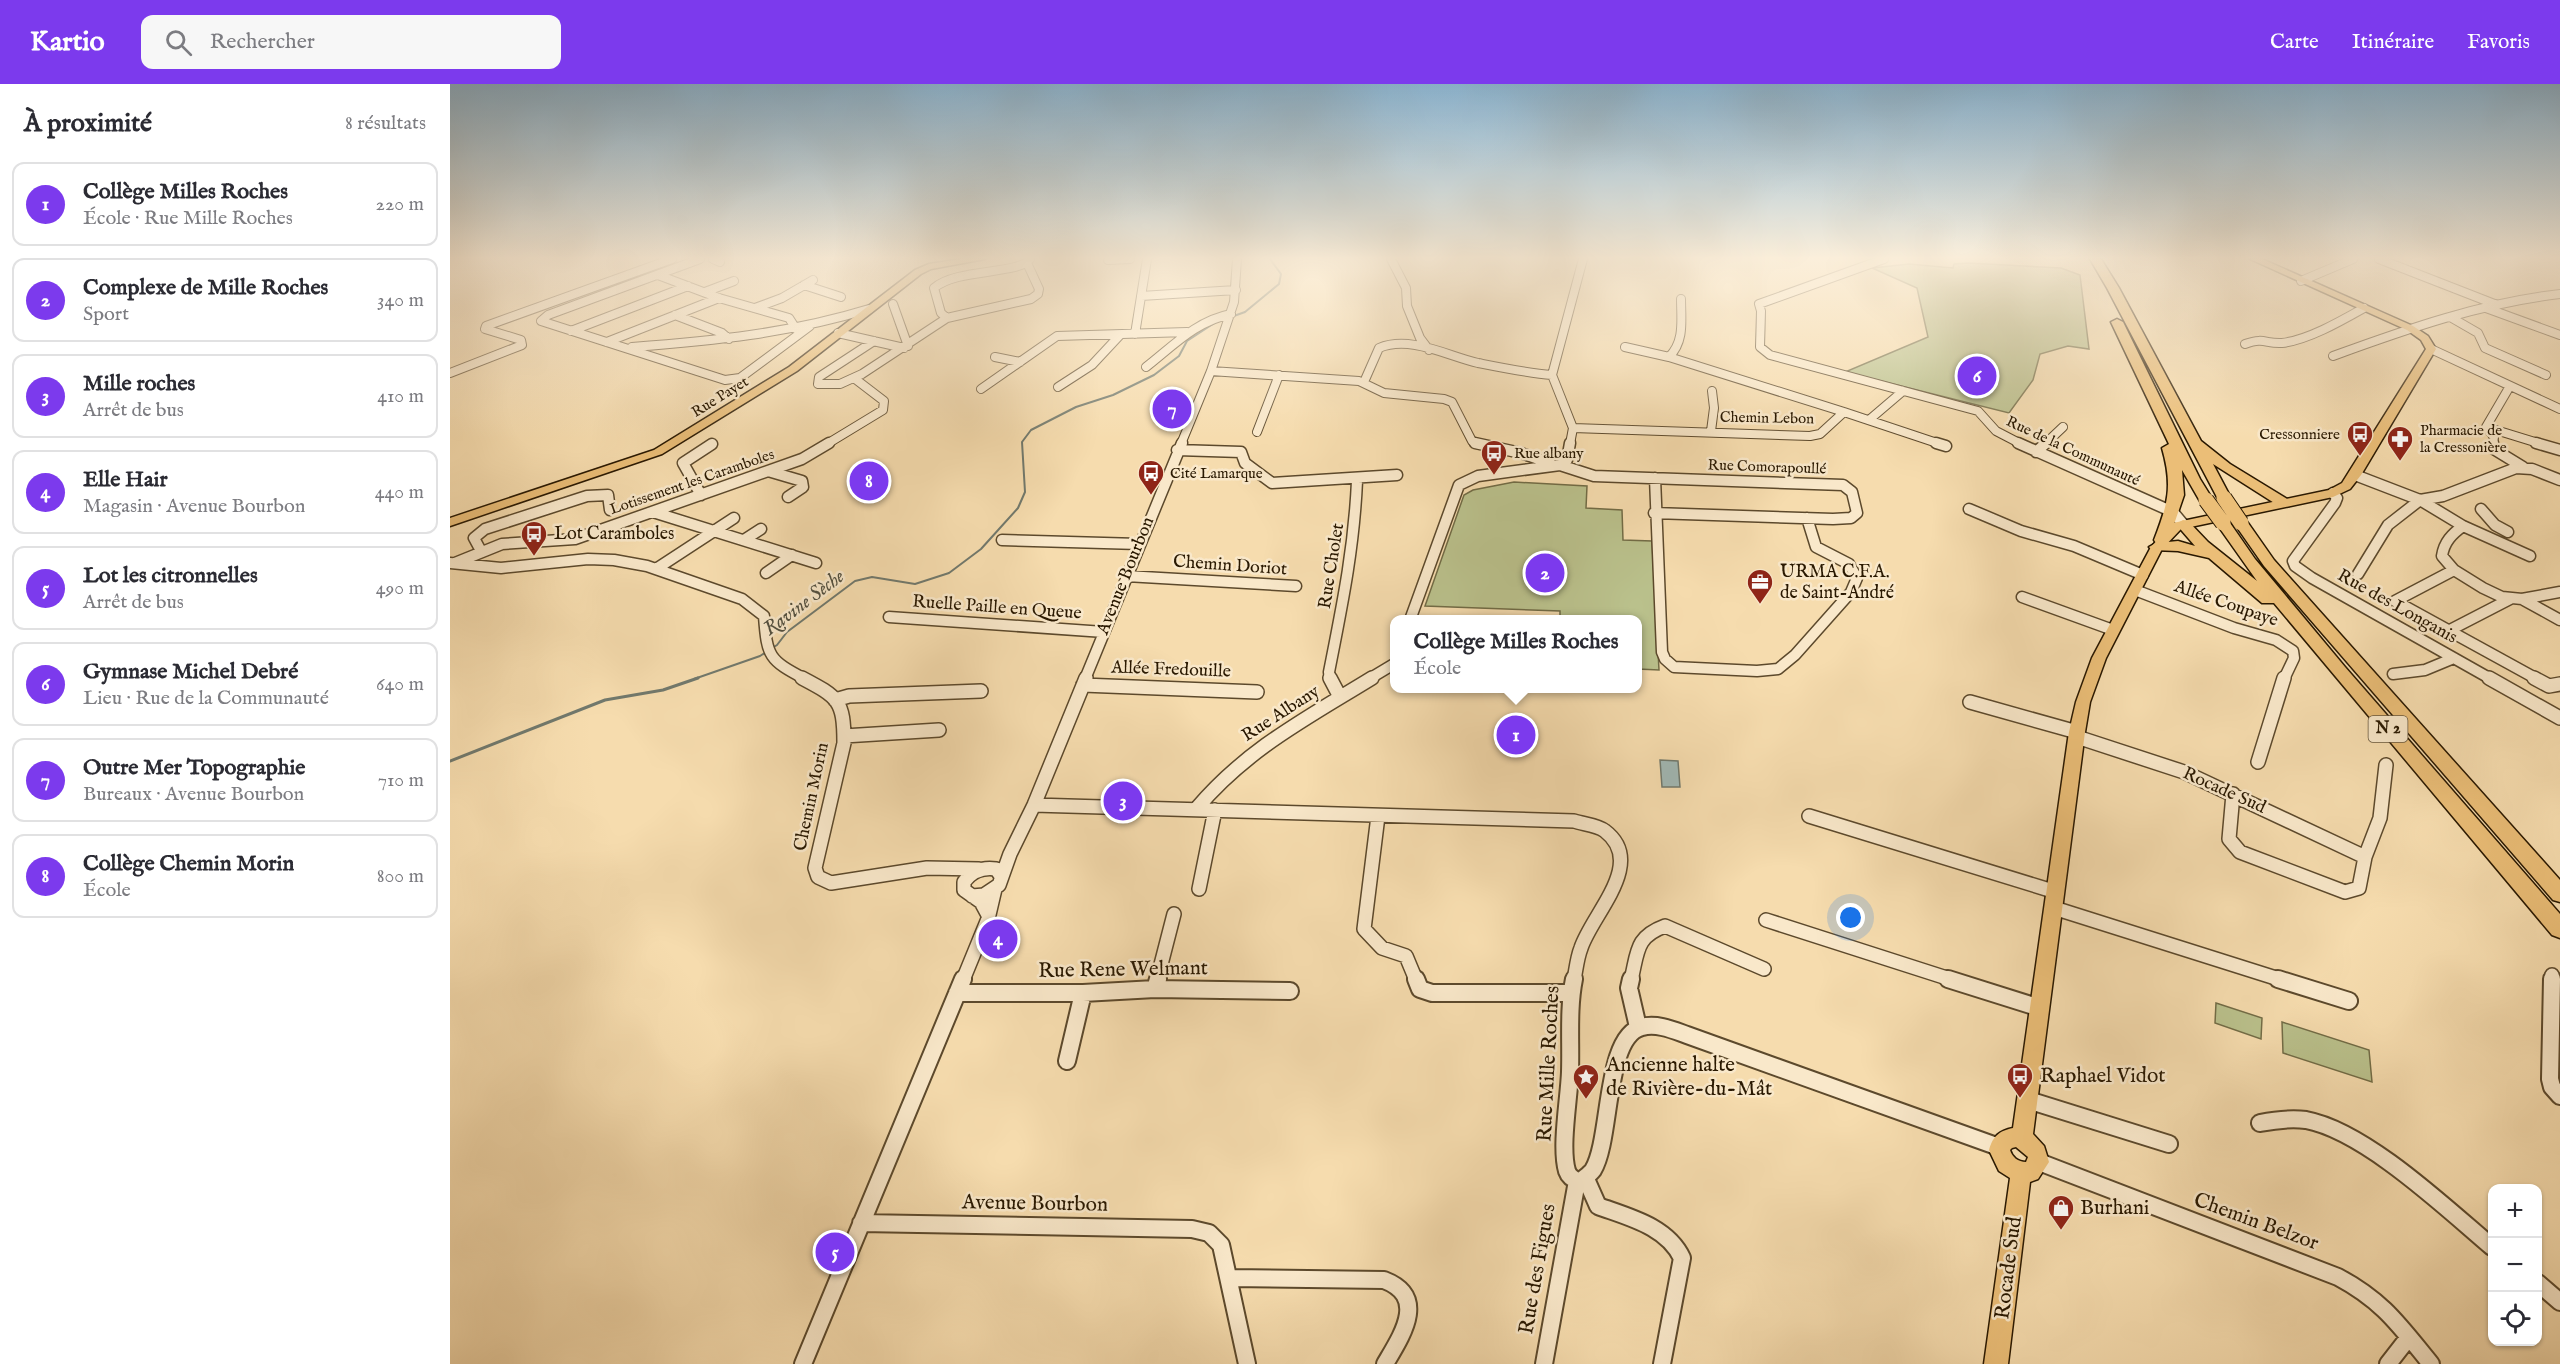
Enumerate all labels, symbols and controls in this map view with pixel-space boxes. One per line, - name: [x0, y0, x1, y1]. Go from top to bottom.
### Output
- search box: [141, 15, 561, 69]
- text: Kartio: [30, 25, 105, 60]
- icon: search: [162, 26, 195, 59]
- text: Rechercher: [210, 28, 315, 56]
- text: Carte: [2270, 29, 2319, 56]
- text: Itinéraire: [2352, 29, 2434, 56]
- text: Favoris: [2467, 29, 2530, 56]
- text: À proximité: [24, 107, 152, 140]
- text: 8 résultats: [345, 111, 426, 136]
- text: Collège Milles Roches: [83, 178, 288, 206]
- text: 1: [42, 192, 49, 217]
- text: 220 m: [376, 192, 424, 217]
- text: École · Rue Mille Roches: [83, 206, 293, 231]
- text: Complexe de Mille Roches: [83, 274, 328, 302]
- text: 2: [41, 288, 50, 313]
- text: 340 m: [377, 288, 424, 313]
- text: Sport: [83, 302, 129, 327]
- pin: 6: [1958, 354, 1996, 398]
- text: Mille roches: [83, 370, 195, 398]
- street label: Rue Payet: [688, 372, 752, 422]
- text: 3: [42, 384, 49, 409]
- text: 410 m: [377, 384, 424, 409]
- pin: 7: [1152, 386, 1192, 432]
- text: Arrêt de bus: [83, 398, 184, 423]
- street label: Chemin Lebon: [1720, 408, 1814, 428]
- street label: Rue de la Communauté: [2003, 412, 2143, 490]
- bus stop icon: Cressonniere: [2345, 419, 2375, 457]
- place label: Pharmacie de la Cressonière: [2420, 421, 2507, 457]
- pharmacy icon: Pharmacie de la Cressonière: [2385, 424, 2415, 462]
- place label: Cressonniere: [2259, 425, 2340, 444]
- bus stop icon: Rue albany: [1479, 438, 1509, 476]
- place label: Rue albany: [1514, 444, 1584, 463]
- street label: Lotissement les Caramboles: [607, 445, 777, 519]
- street label: Rue Comorapoullé: [1707, 455, 1827, 479]
- pin: 8: [850, 458, 888, 504]
- bus stop icon: Cité Lamarque: [1136, 458, 1166, 496]
- place label: Cité Lamarque: [1170, 464, 1263, 483]
- text: Elle Hair: [83, 466, 167, 494]
- text: 4: [41, 480, 50, 505]
- text: 440 m: [375, 480, 424, 505]
- text: Magasin · Avenue Bourbon: [83, 494, 305, 519]
- street label: Avenue Bourbon: [1091, 513, 1160, 639]
- bus stop icon: Lot Caramboles: [519, 519, 549, 557]
- street label: Rue Cholet: [1314, 522, 1350, 610]
- place label: Lot Caramboles: [554, 523, 674, 546]
- pin: 2: [1526, 550, 1564, 596]
- street label: Chemin Doriot: [1172, 551, 1288, 581]
- place label: URMA C.F.A. de Saint-André: [1780, 561, 1894, 605]
- text: Lot les citronnelles: [83, 562, 258, 590]
- water label: Ravine Sèche: [758, 564, 850, 642]
- street label: Rue des Longanis: [2333, 565, 2461, 649]
- office icon: URMA C.F.A. de Saint-André: [1745, 567, 1775, 605]
- street label: Allée Coupaye: [2170, 575, 2281, 633]
- text: 5: [42, 576, 49, 601]
- text: 490 m: [376, 576, 424, 601]
- text: Arrêt de bus: [83, 590, 184, 615]
- street label: Ruelle Paille en Queue: [912, 591, 1082, 625]
- popup: [1390, 615, 1642, 693]
- text: Collège Milles Roches: [1414, 628, 1618, 656]
- street label: Allée Fredouille: [1110, 656, 1231, 684]
- text: École: [1414, 656, 1461, 681]
- text: Gymnase Michel Debré: [83, 658, 298, 686]
- text: 6: [41, 672, 50, 697]
- text: 640 m: [376, 672, 424, 697]
- street label: Rue Albany: [1238, 680, 1324, 748]
- text: Lieu · Rue de la Communauté: [83, 686, 329, 711]
- pin: 1: [1496, 712, 1536, 758]
- road number: N 2: [2368, 716, 2408, 742]
- street label: Chemin Morin: [789, 740, 835, 853]
- text: Outre Mer Topographie: [83, 754, 305, 782]
- street label: Rocade Sud: [2179, 762, 2270, 820]
- text: 7: [41, 768, 50, 793]
- text: 710 m: [378, 768, 424, 793]
- pin: 3: [1104, 778, 1142, 824]
- text: Bureaux · Avenue Bourbon: [83, 782, 304, 807]
- text: Collège Chemin Morin: [83, 850, 294, 878]
- text: 8: [42, 864, 49, 889]
- text: 800 m: [377, 864, 424, 889]
- text: École: [83, 878, 131, 903]
- your location: [1836, 903, 1865, 932]
- pin: 4: [978, 916, 1018, 962]
- street label: Rue Rene Welmant: [1038, 955, 1208, 985]
- street label: Rue Mille Roches: [1531, 985, 1567, 1143]
- place label: Ancienne halte de Rivière-du-Mât: [1605, 1052, 1772, 1103]
- bus stop icon: Raphael Vidot: [2005, 1061, 2035, 1099]
- place icon: Ancienne halte de Rivière-du-Mât: [1571, 1062, 1601, 1100]
- place label: Raphael Vidot: [2040, 1063, 2165, 1090]
- map controls: [2488, 1184, 2542, 1346]
- button: +: [2488, 1184, 2542, 1238]
- street label: Chemin Belzor: [2190, 1187, 2323, 1257]
- street label: Avenue Bourbon: [961, 1189, 1108, 1219]
- shop icon: Burhani: [2046, 1193, 2076, 1231]
- place label: Burhani: [2080, 1195, 2149, 1222]
- street label: Rue des Figues: [1513, 1202, 1563, 1336]
- street label: Rocade Sud: [1989, 1214, 2029, 1321]
- pin: 5: [816, 1230, 854, 1274]
- button: −: [2488, 1238, 2542, 1292]
- button: locate: [2488, 1292, 2542, 1346]

